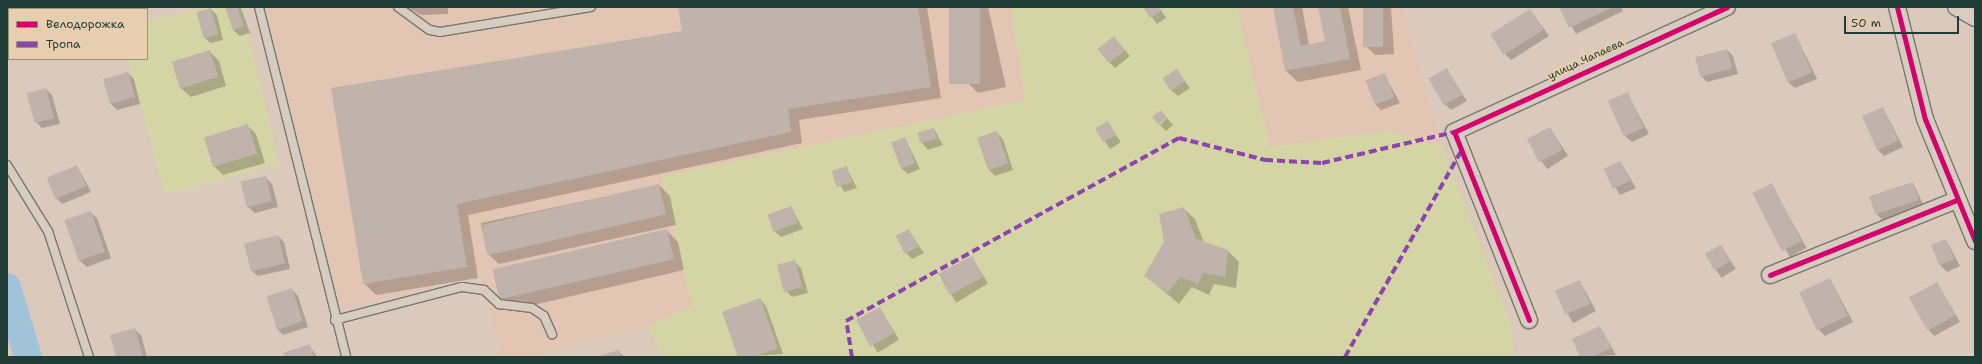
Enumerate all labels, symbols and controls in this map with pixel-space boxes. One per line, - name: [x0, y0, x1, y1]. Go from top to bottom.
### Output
- legend: [8, 8, 148, 60]
- scale bar: [1846, 8, 1961, 34]
- text: 50 m: [1851, 15, 1881, 31]
- text: Велодорожка: [46, 16, 124, 32]
- text: Тропа: [46, 36, 80, 52]
- street label: улица Чапаева: [1546, 37, 1626, 83]

